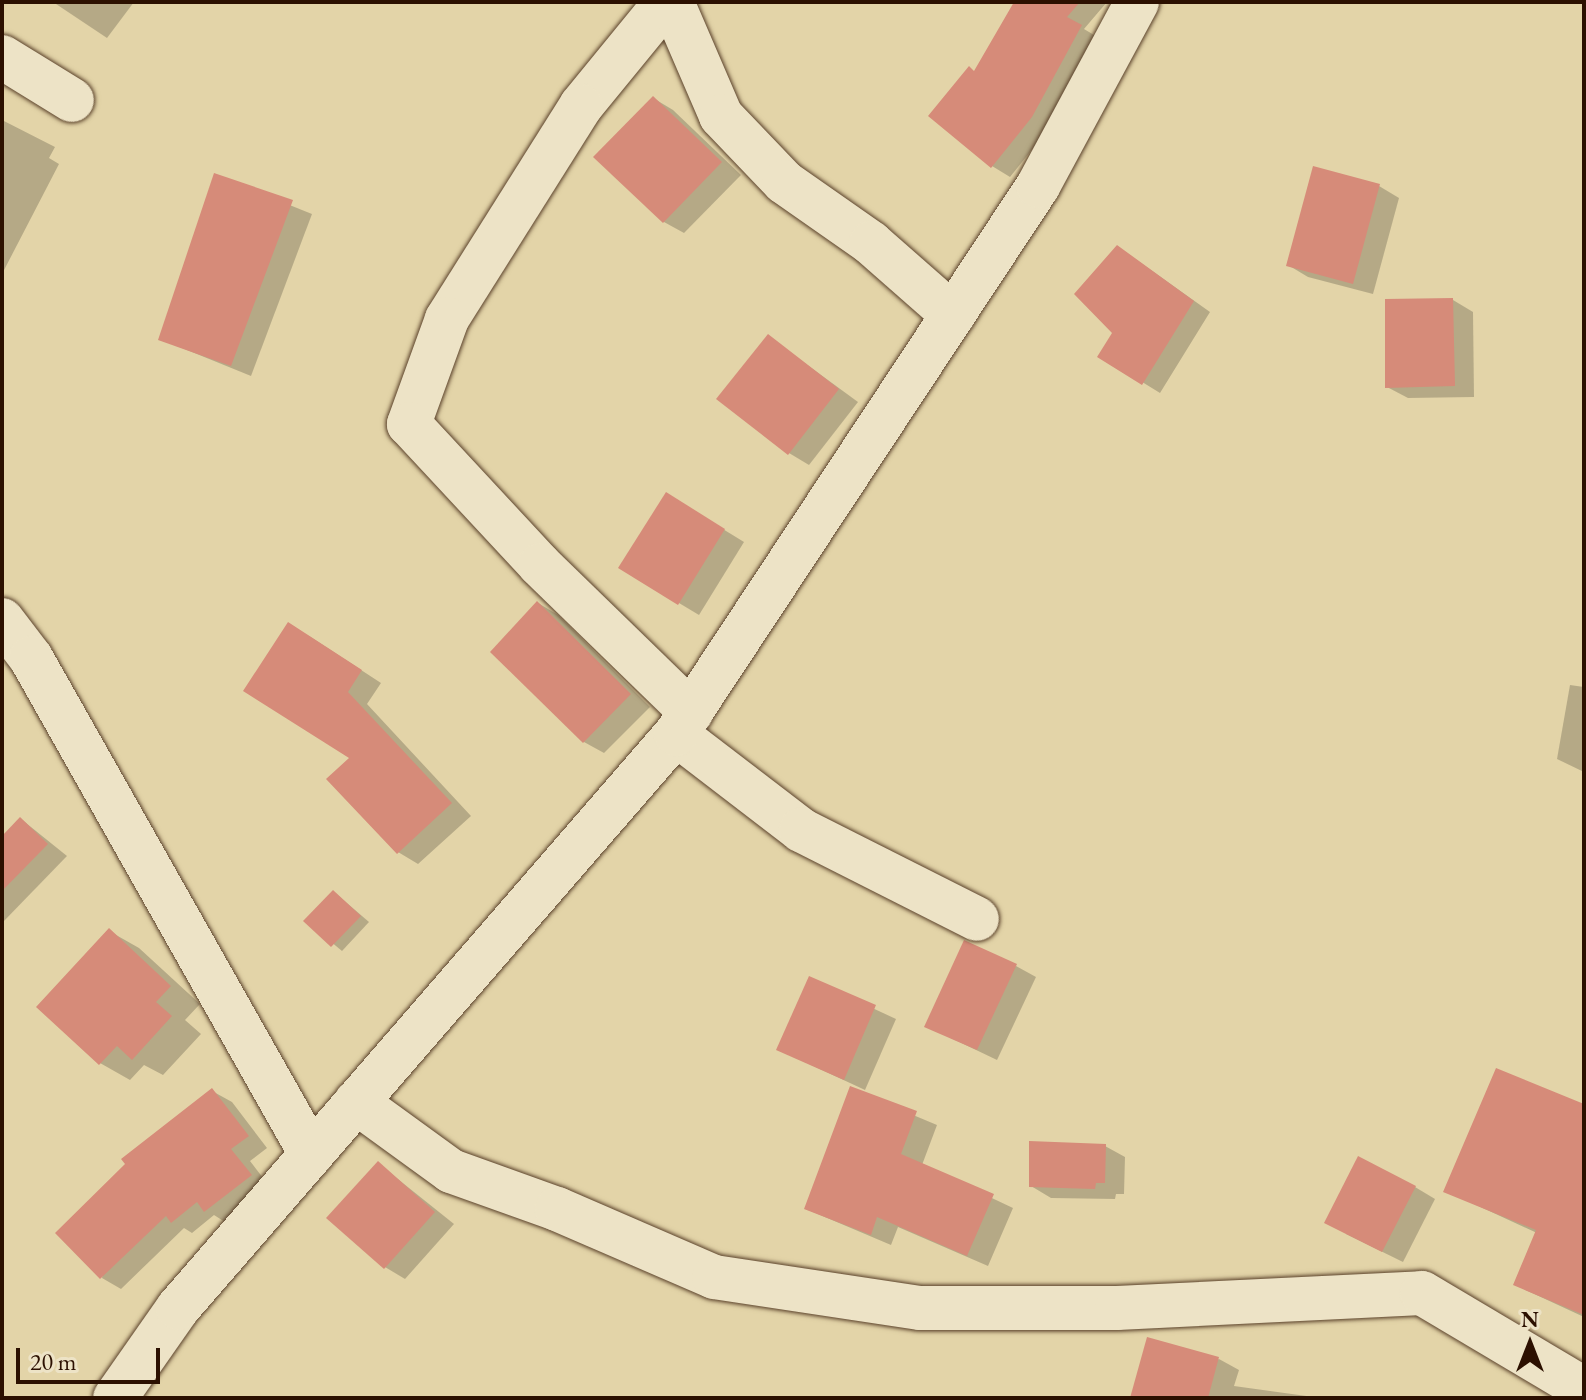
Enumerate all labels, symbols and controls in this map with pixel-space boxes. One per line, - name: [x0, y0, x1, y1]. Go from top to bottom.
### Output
- north arrow: [1490, 1304, 1570, 1384]
- text: N: [1521, 1305, 1539, 1334]
- scale bar: [20, 1332, 164, 1382]
- text: 20 m: [30, 1346, 77, 1377]

